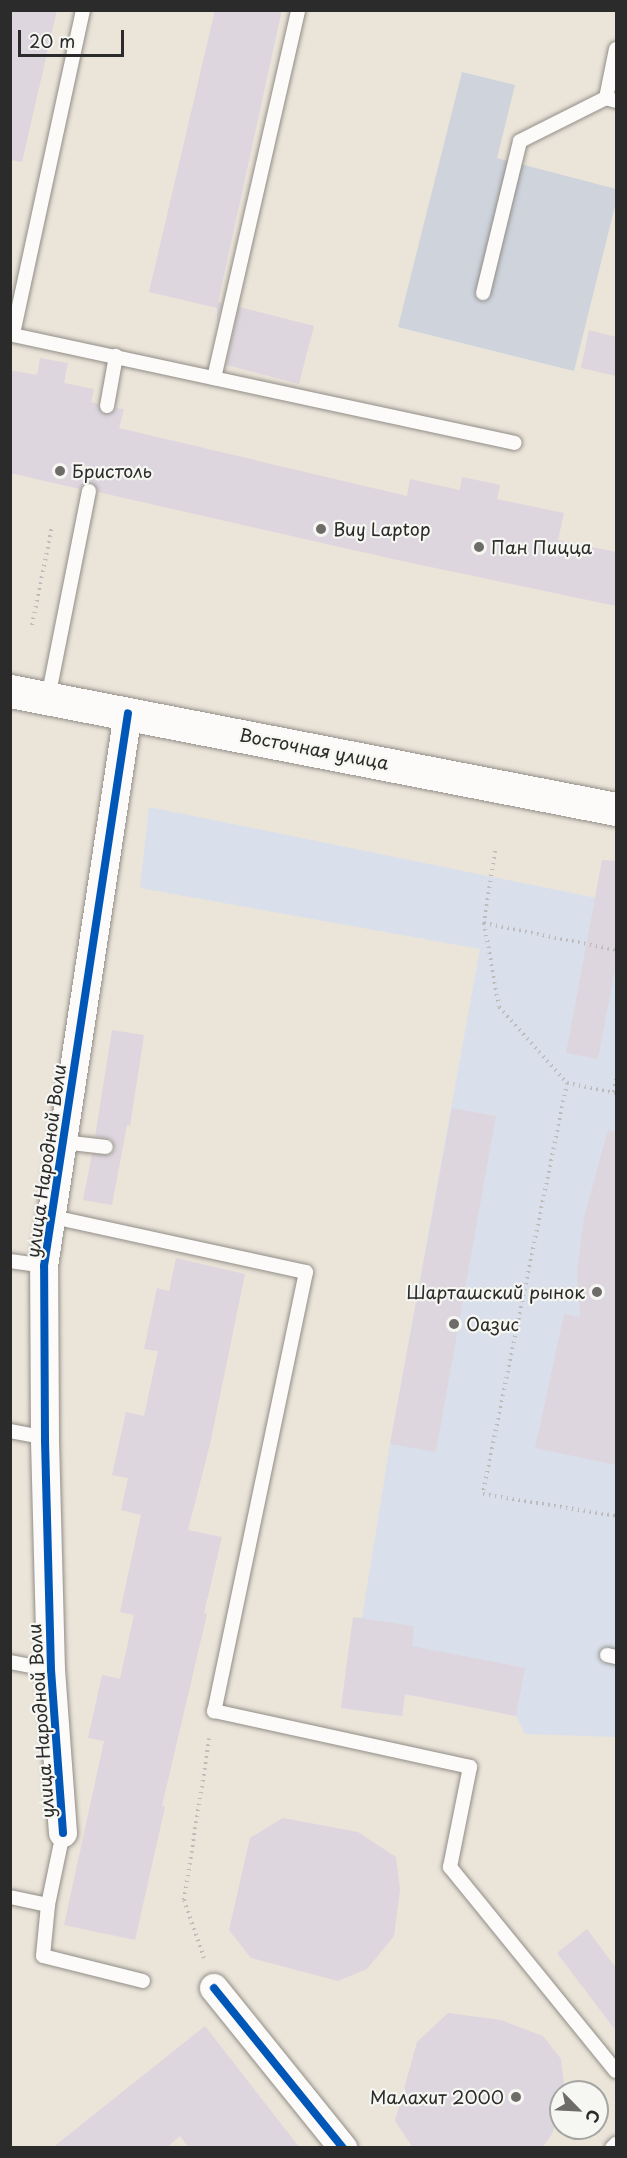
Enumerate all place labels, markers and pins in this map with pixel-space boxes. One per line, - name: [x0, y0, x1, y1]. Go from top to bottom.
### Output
- place label: Бристоль: [72, 460, 152, 482]
- marker: Бристоль: [53, 464, 67, 478]
- place label: Buy Laptop: [333, 518, 431, 540]
- marker: Buy Laptop: [314, 522, 328, 536]
- place label: Пан Пицца: [491, 536, 593, 558]
- marker: Пан Пицца: [472, 540, 486, 554]
- place label: Шарташский рынок: [406, 1281, 585, 1303]
- marker: Шарташский рынок: [590, 1285, 604, 1299]
- place label: Оазис: [466, 1313, 519, 1335]
- marker: Оазис: [447, 1317, 461, 1331]
- place label: Малахит 2000: [369, 2086, 504, 2108]
- marker: Малахит 2000: [509, 2090, 523, 2104]

